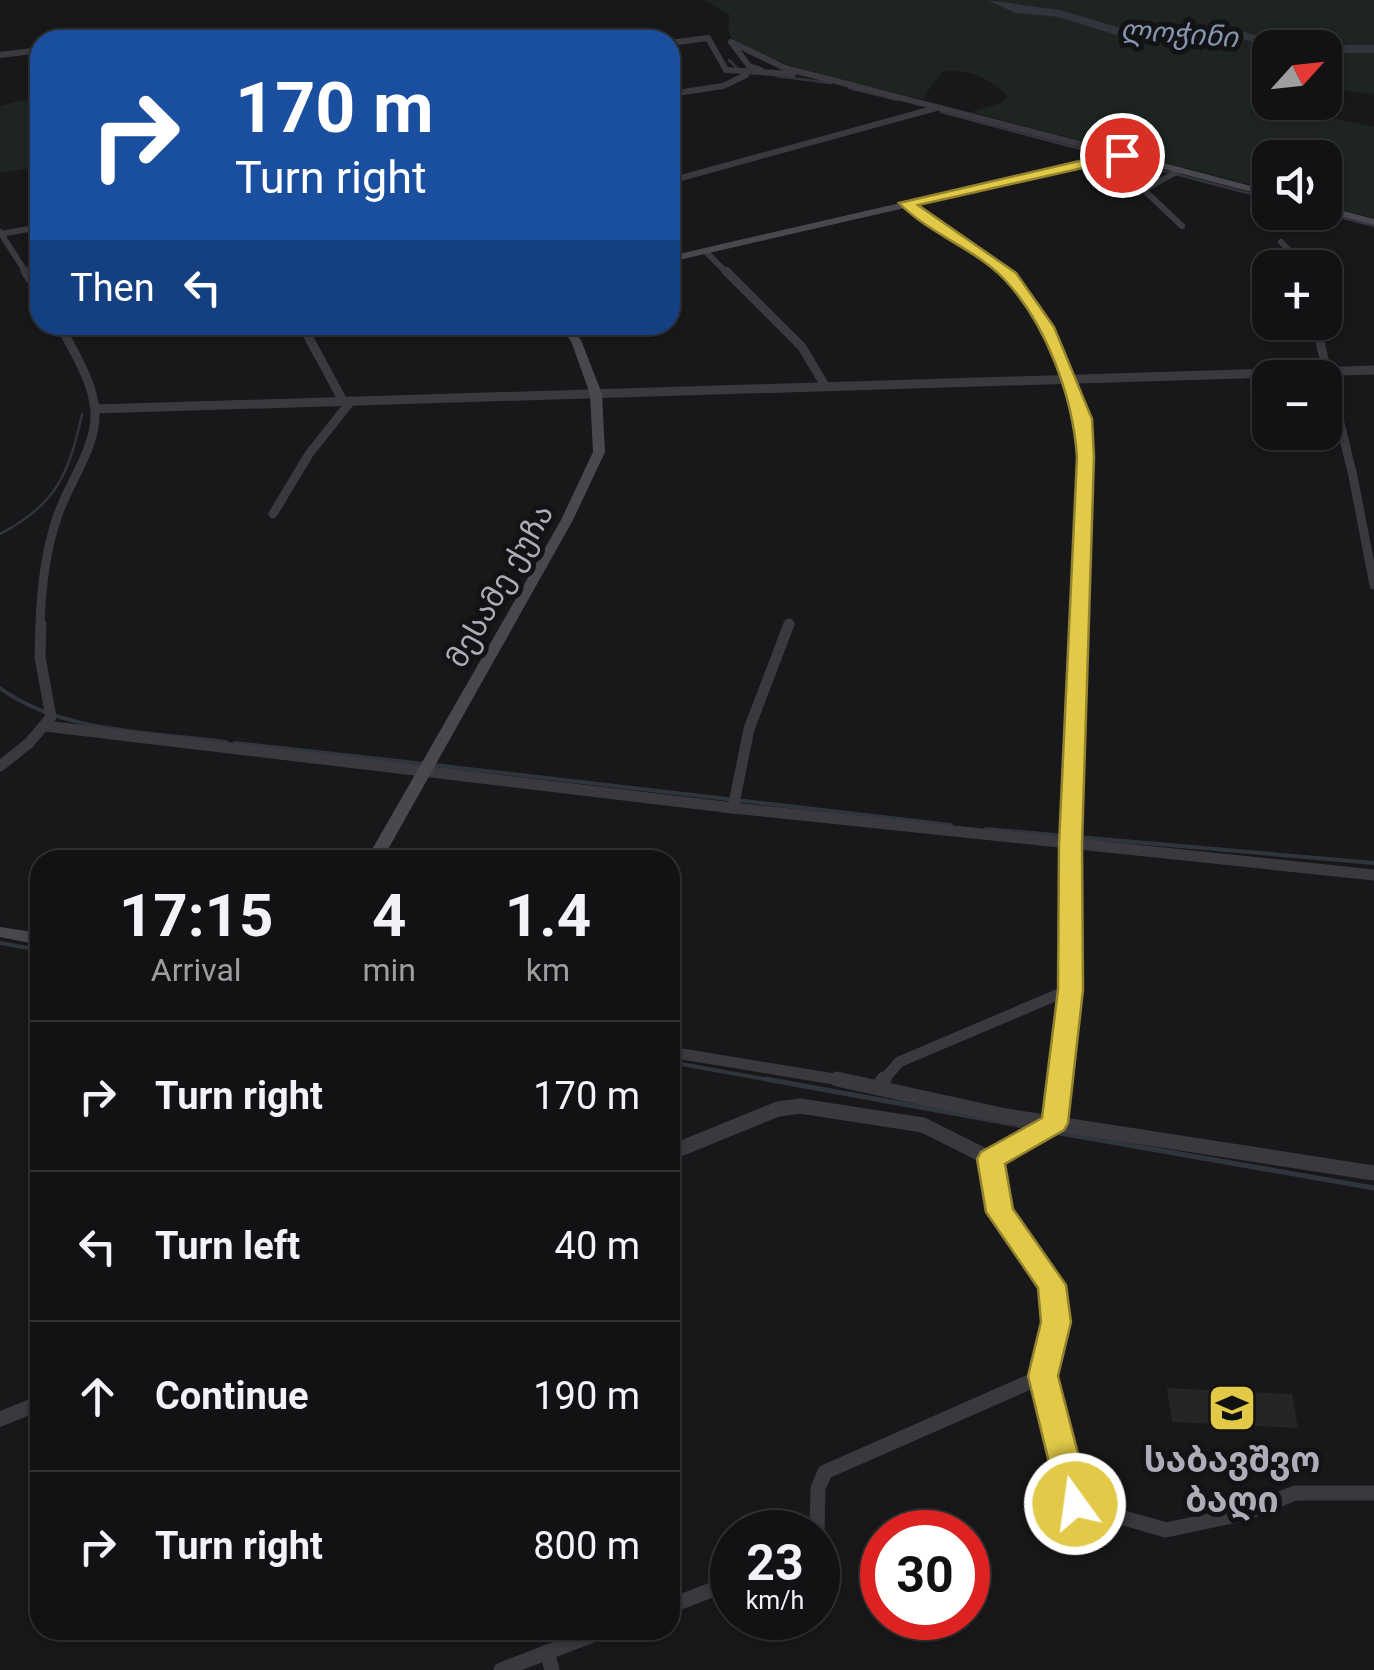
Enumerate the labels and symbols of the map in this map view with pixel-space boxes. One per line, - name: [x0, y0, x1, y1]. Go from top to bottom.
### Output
- water label: ლოჭინი: [1119, 13, 1241, 54]
- north arrow: [1252, 30, 1342, 120]
- pin: [1080, 113, 1165, 198]
- street label: მესამე ქუჩა: [439, 498, 561, 674]
- school or university icon: საბავშვო ბაღი: [1206, 1382, 1258, 1434]
- place label: საბავშვო ბაღი: [1144, 1440, 1320, 1521]
- position arrow: [1023, 1452, 1127, 1556]
- speed limit sign: 30: [860, 1510, 990, 1640]

